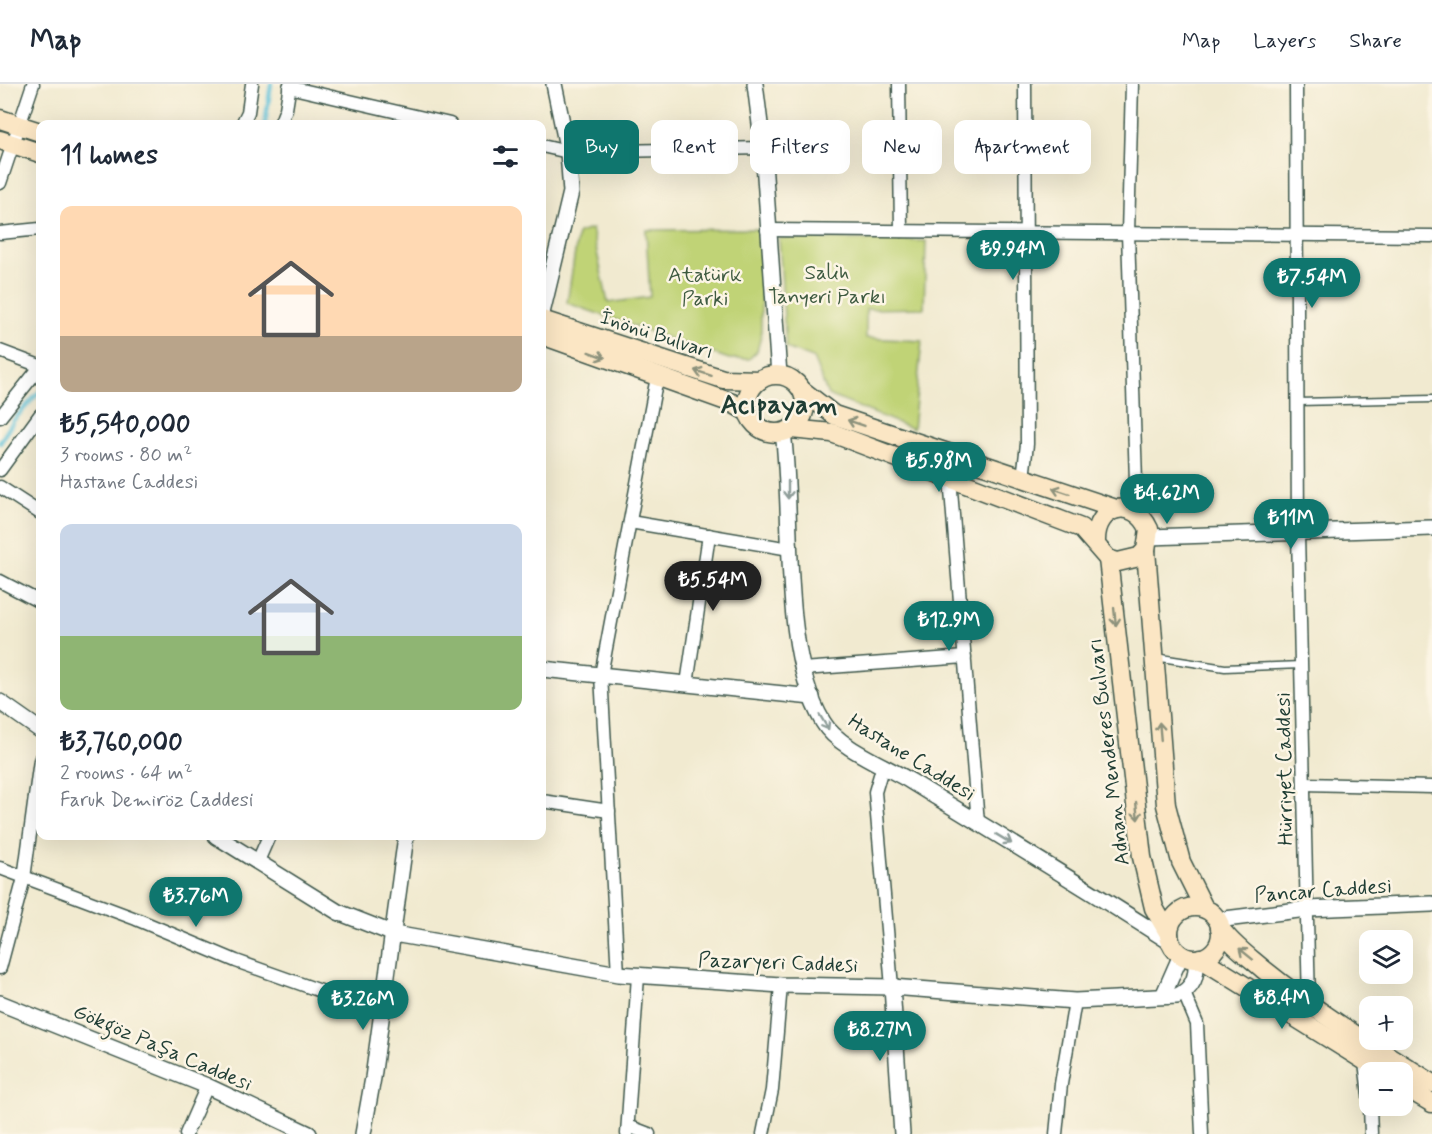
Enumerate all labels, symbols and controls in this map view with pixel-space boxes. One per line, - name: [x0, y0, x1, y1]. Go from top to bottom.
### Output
- text: Map: [30, 23, 81, 60]
- text: Map: [1182, 27, 1220, 55]
- text: Layers: [1253, 27, 1316, 55]
- text: Share: [1349, 27, 1402, 55]
- chip: Buy: [564, 120, 639, 174]
- chip: Rent: [651, 120, 738, 174]
- chip: Filters: [750, 120, 850, 174]
- chip: New: [862, 120, 942, 174]
- chip: Apartment: [954, 120, 1091, 174]
- text: 11 homes: [60, 139, 158, 173]
- icon: filters: [489, 140, 522, 173]
- pin: ₺9.94M: [964, 230, 1062, 281]
- text: ₺9.94M: [981, 236, 1045, 263]
- icon: home: [237, 245, 345, 353]
- pin: ₺7.54M: [1263, 258, 1361, 309]
- park label: Salih Tanyeri Parkı: [768, 259, 886, 311]
- park label: Atatürk Parki: [668, 261, 742, 313]
- text: ₺7.54M: [1277, 264, 1347, 291]
- street label: İnönü Bulvarı: [596, 303, 717, 366]
- one-way arrow: [587, 350, 606, 361]
- one-way arrow: [694, 366, 713, 377]
- district label: Acıpayam: [720, 388, 838, 423]
- text: ₺5,540,000: [60, 408, 190, 442]
- one-way arrow: [847, 416, 866, 427]
- text: 3 rooms · 80 m²: [60, 442, 192, 469]
- pin: ₺5.98M: [890, 442, 988, 493]
- text: ₺5.98M: [906, 448, 972, 475]
- text: Hastane Caddesi: [60, 469, 198, 496]
- pin: ₺4.62M: [1118, 474, 1216, 525]
- one-way arrow: [782, 480, 794, 500]
- text: ₺4.62M: [1134, 480, 1200, 507]
- one-way arrow: [1052, 484, 1071, 495]
- pin: ₺11M: [1255, 499, 1327, 550]
- text: ₺11M: [1268, 505, 1314, 532]
- pin: ₺5.54M: [664, 561, 762, 612]
- icon: home: [237, 563, 345, 671]
- text: ₺5.54M: [678, 567, 748, 594]
- pin: ₺12.9M: [900, 601, 998, 652]
- text: ₺12.9M: [918, 607, 980, 634]
- one-way arrow: [1110, 607, 1121, 626]
- street label: Adnan Menderes Bulvarı: [1081, 637, 1137, 867]
- street label: Hürriyet Caddesi: [1270, 692, 1300, 846]
- street label: Hastane Caddesi: [843, 708, 980, 808]
- one-way arrow: [819, 713, 831, 730]
- one-way arrow: [1154, 722, 1165, 742]
- text: ₺3,760,000: [60, 726, 183, 760]
- text: 2 rooms · 64 m²: [60, 760, 193, 787]
- text: Faruk Demiröz Caddesi: [60, 787, 253, 814]
- one-way arrow: [1132, 800, 1143, 820]
- one-way arrow: [995, 833, 1012, 845]
- street label: Pancar Caddesi: [1253, 872, 1393, 910]
- pin: ₺3.76M: [147, 877, 245, 928]
- text: ₺3.76M: [163, 883, 229, 910]
- map controls: [1359, 930, 1413, 1116]
- button: layers: [1359, 930, 1413, 984]
- street label: Pazaryeri Caddesi: [698, 946, 859, 980]
- one-way arrow: [1238, 948, 1254, 961]
- pin: ₺8.4M: [1240, 979, 1324, 1030]
- pin: ₺3.26M: [314, 980, 412, 1031]
- text: ₺8.4M: [1254, 985, 1310, 1012]
- text: ₺3.26M: [331, 986, 395, 1013]
- button: +: [1359, 996, 1413, 1050]
- street label: Gökgöz Paşa Caddesi: [68, 998, 257, 1100]
- pin: ₺8.27M: [831, 1011, 929, 1062]
- text: ₺8.27M: [848, 1017, 912, 1044]
- button: −: [1359, 1062, 1413, 1116]

